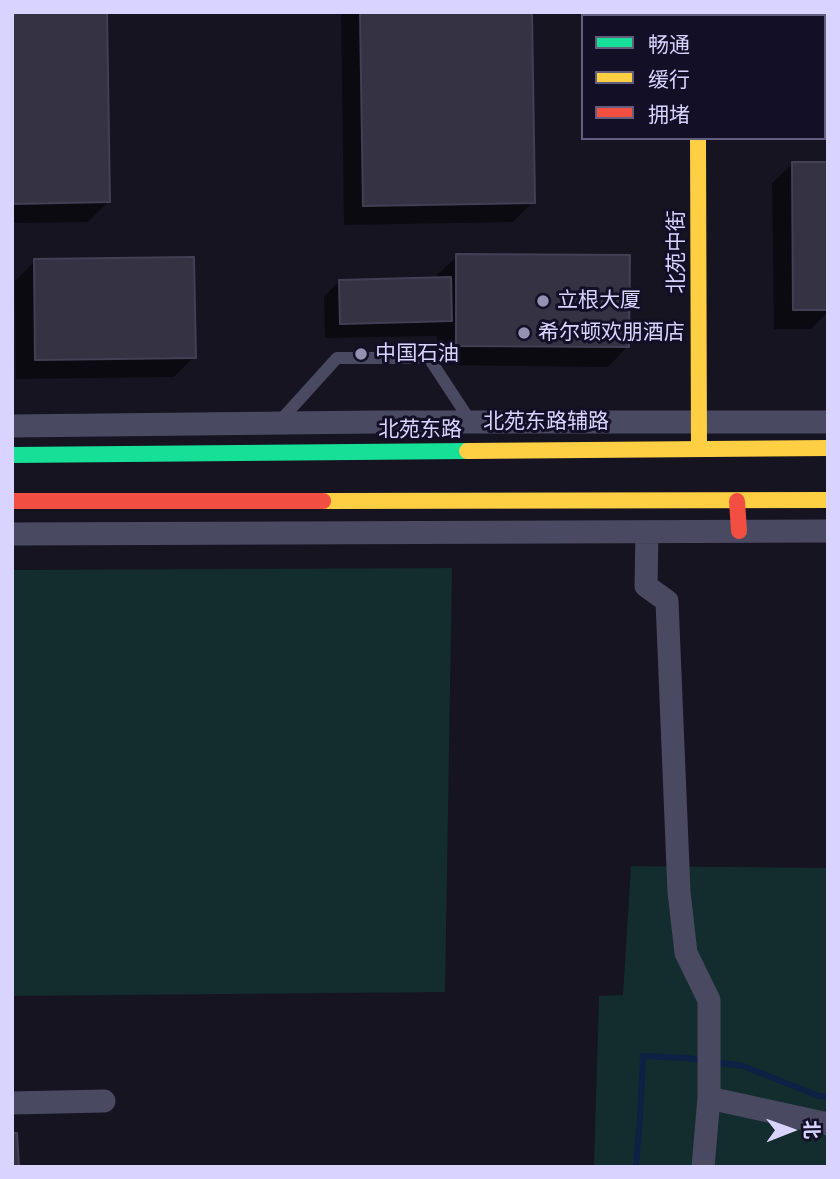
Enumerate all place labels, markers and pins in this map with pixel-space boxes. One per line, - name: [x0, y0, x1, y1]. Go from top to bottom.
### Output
- place label: 立根大厦: [557, 288, 641, 314]
- marker: 立根大厦: [535, 293, 551, 309]
- place label: 希尔顿欢朋酒店: [538, 320, 685, 346]
- marker: 希尔顿欢朋酒店: [516, 325, 532, 341]
- place label: 中国石油: [375, 341, 459, 367]
- marker: 中国石油: [353, 346, 369, 362]

